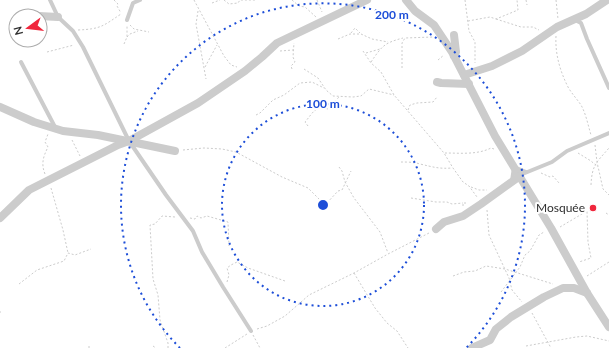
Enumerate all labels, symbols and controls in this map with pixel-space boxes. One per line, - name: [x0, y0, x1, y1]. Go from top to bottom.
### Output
- text: 200 m: [375, 7, 409, 22]
- north arrow: [8, 8, 48, 48]
- text: N: [10, 25, 25, 36]
- text: 100 m: [306, 96, 340, 111]
- centre of rings: [316, 198, 330, 212]
- place label: Mosquée: [536, 200, 585, 215]
- marker: Mosquée: [588, 203, 598, 213]

